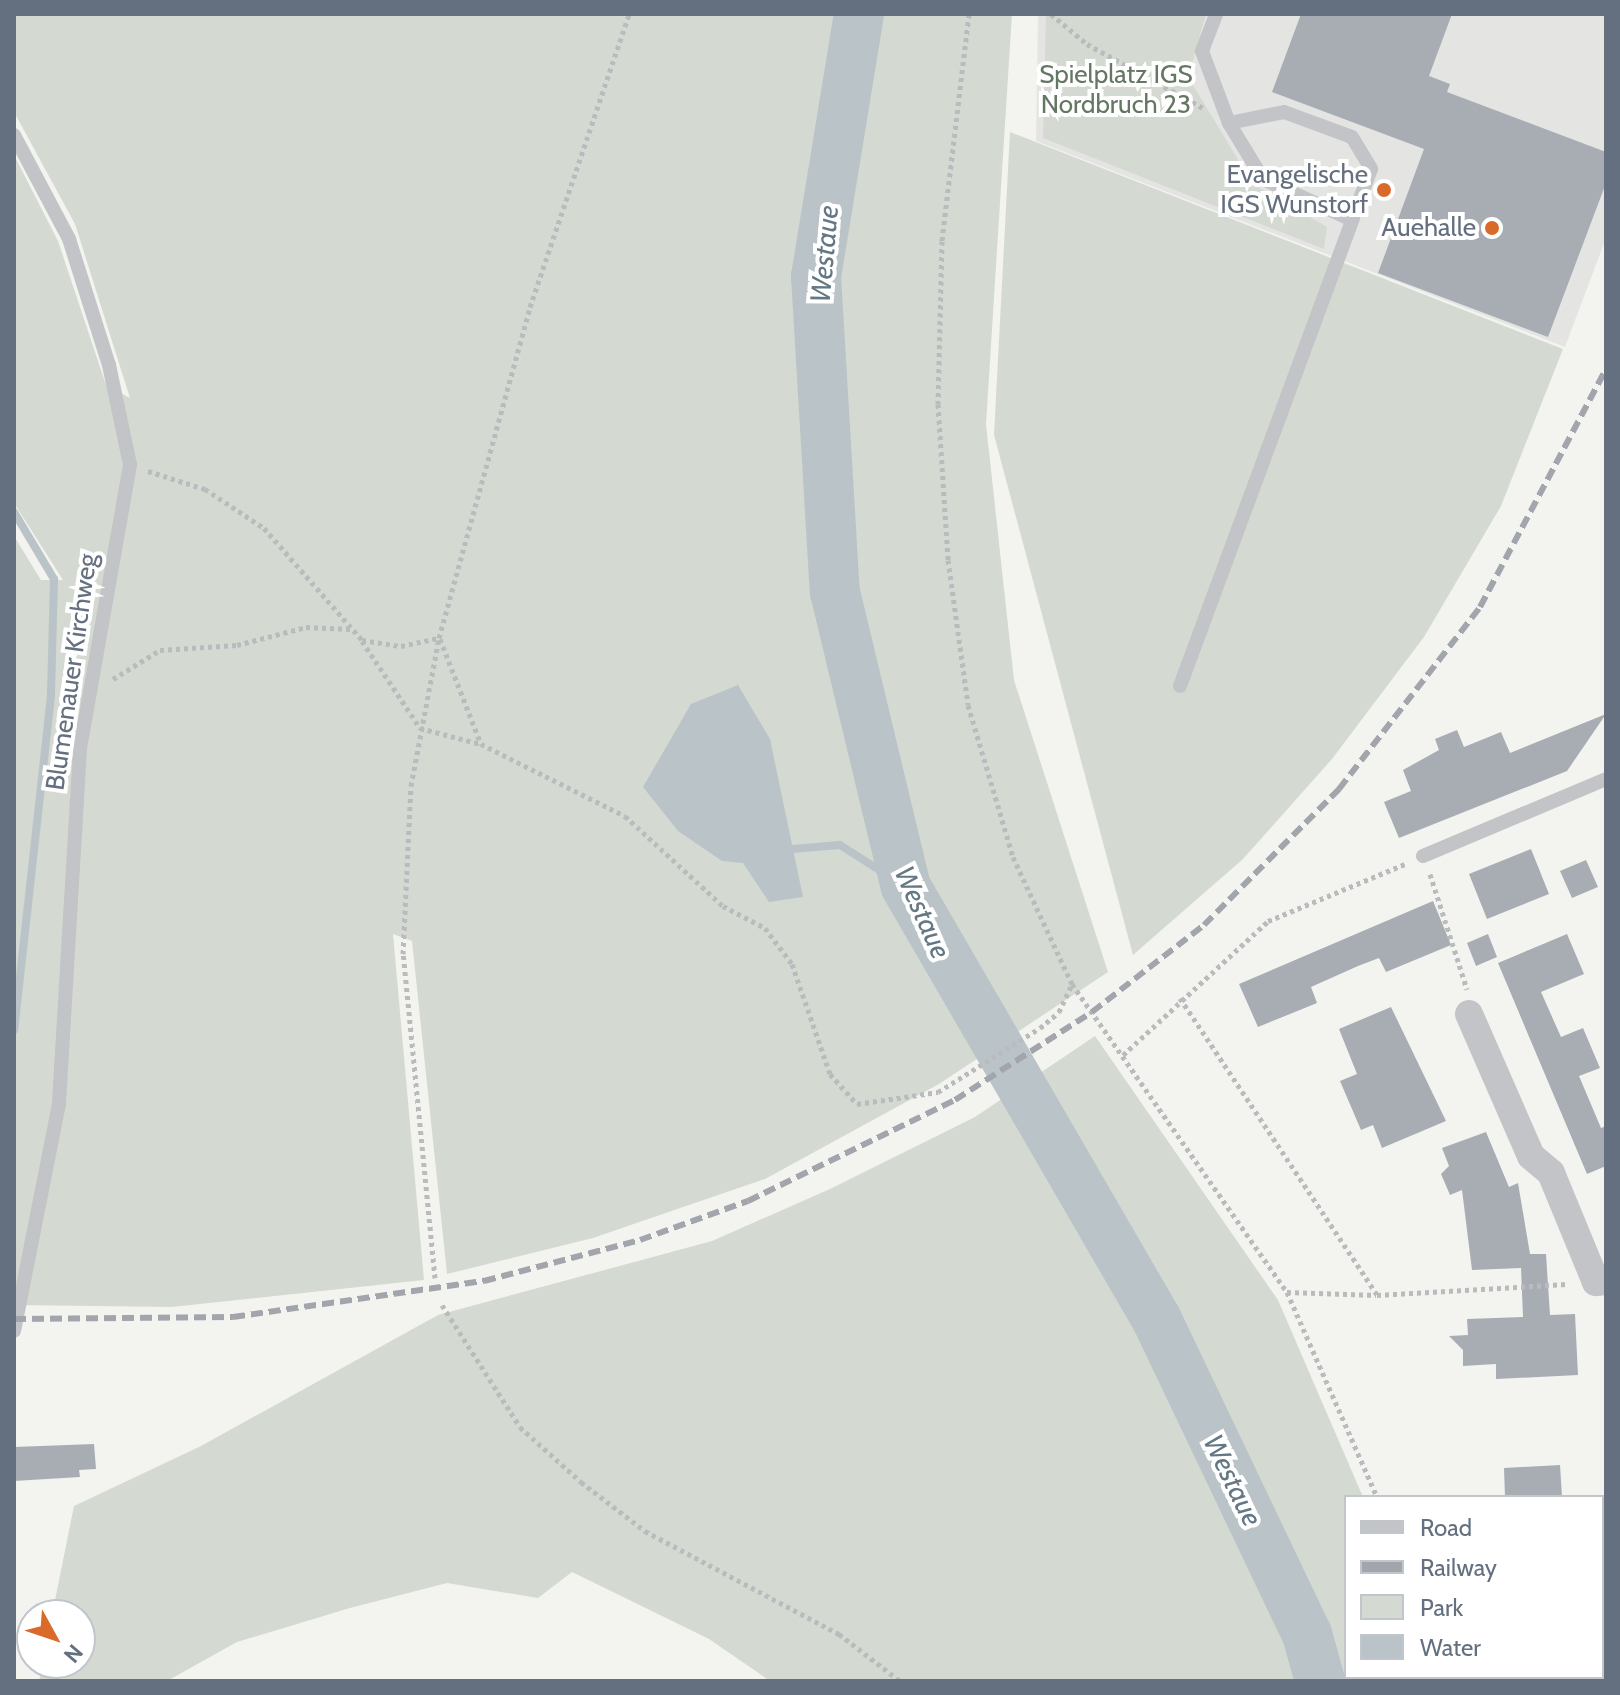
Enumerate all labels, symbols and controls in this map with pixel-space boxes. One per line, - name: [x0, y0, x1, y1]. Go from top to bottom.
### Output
- park label: Spielplatz IGS Nordbruch 23: [1039, 59, 1193, 120]
- place label: Evangelische IGS Wunstorf: [1220, 159, 1368, 220]
- marker: Evangelische IGS Wunstorf: [1375, 181, 1393, 199]
- water label: Westaue: [803, 204, 845, 304]
- place label: Auehalle: [1381, 212, 1476, 244]
- marker: Auehalle: [1483, 219, 1501, 237]
- street label: Blumenauer Kirchweg: [40, 552, 104, 792]
- water label: Westaue: [888, 861, 958, 963]
- water label: Westaue: [1196, 1429, 1270, 1531]
- legend: [1344, 1495, 1604, 1679]
- text: Road: [1420, 1513, 1472, 1542]
- text: Railway: [1420, 1553, 1497, 1582]
- text: Park: [1420, 1593, 1463, 1622]
- north arrow: [16, 1599, 96, 1679]
- text: Water: [1420, 1633, 1481, 1662]
- text: N: [58, 1639, 89, 1668]

